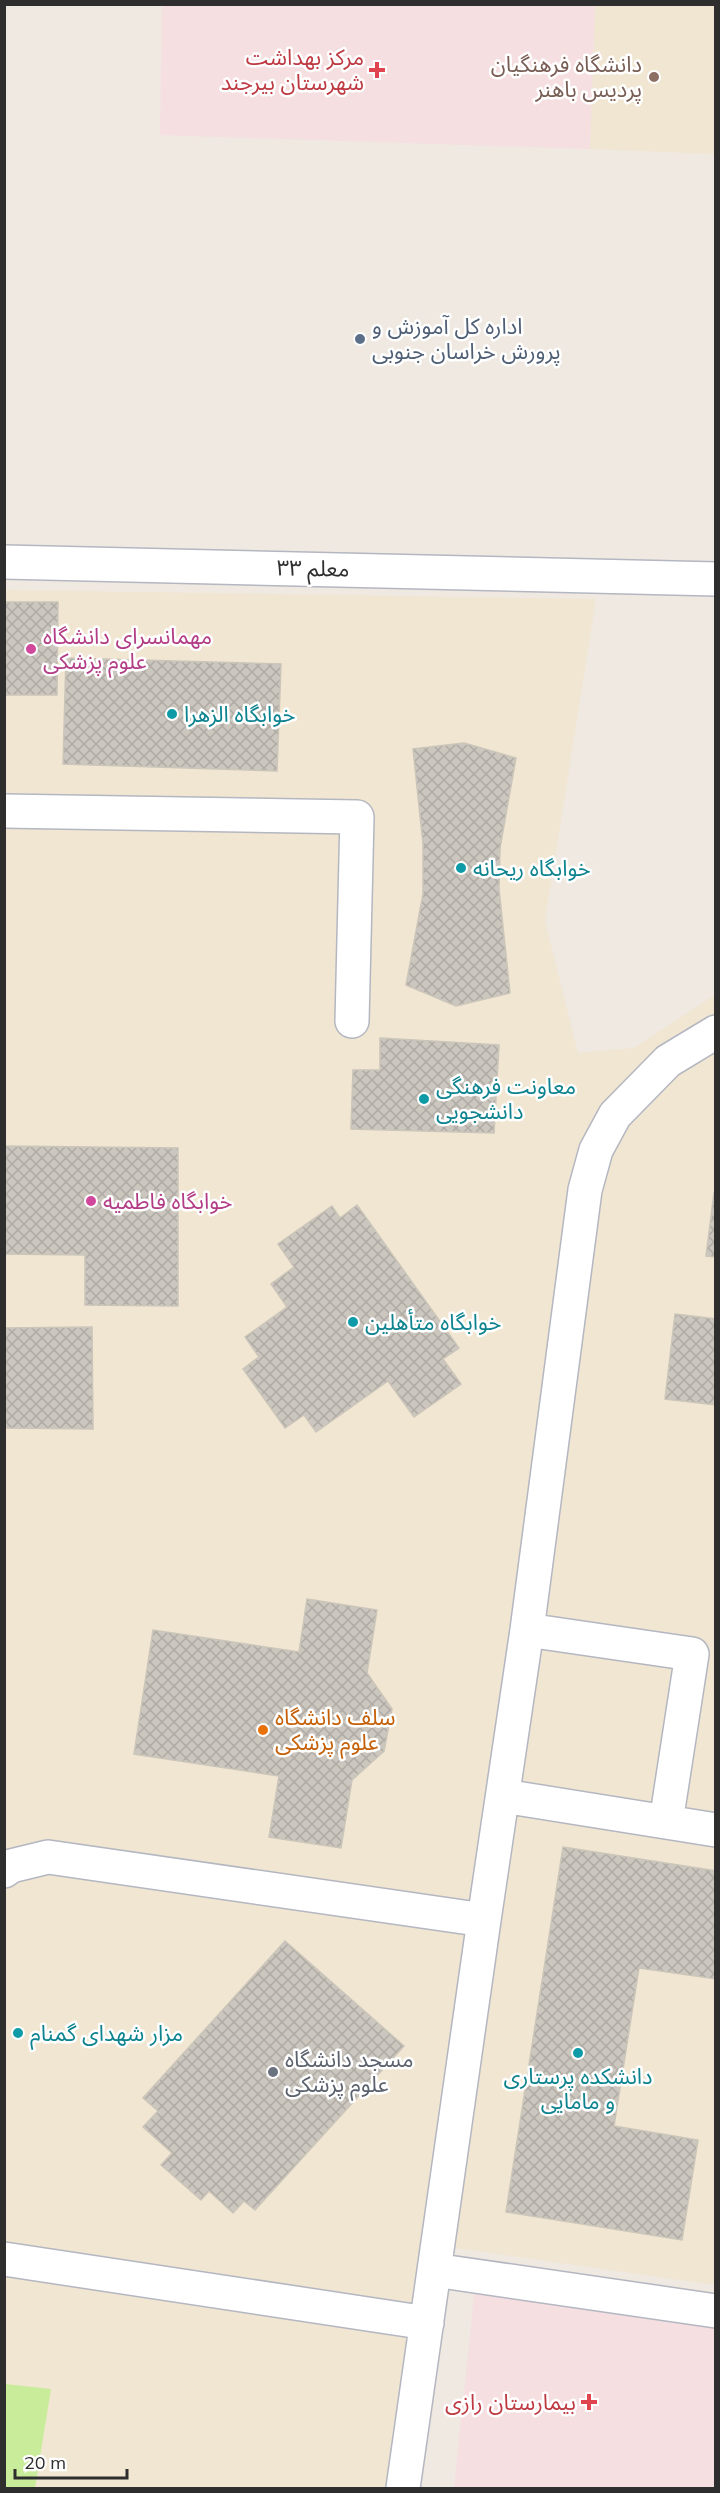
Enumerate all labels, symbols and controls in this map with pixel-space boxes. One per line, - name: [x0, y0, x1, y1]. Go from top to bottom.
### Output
- place label: مرکز بهداشت شهرستان بیرجند: [221, 43, 364, 96]
- place label: دانشگاه فرهنگیان پردیس باهنر: [491, 50, 642, 104]
- marker: مرکز بهداشت شهرستان بیرجند: [368, 61, 386, 79]
- marker: دانشگاه فرهنگیان پردیس باهنر: [647, 70, 661, 84]
- place label: اداره کل آموزش و پرورش خراسان جنوبی: [372, 312, 561, 366]
- marker: اداره کل آموزش و پرورش خراسان جنوبی: [353, 332, 367, 346]
- street label: معلم ۳۳: [276, 553, 350, 586]
- place label: مهمانسرای دانشگاه علوم پزشکی: [43, 622, 212, 678]
- marker: مهمانسرای دانشگاه علوم پزشکی: [24, 642, 38, 656]
- place label: خوابگاه الزهرا: [184, 700, 296, 728]
- marker: خوابگاه الزهرا: [165, 707, 179, 721]
- place label: خوابگاه ریحانه: [473, 854, 591, 882]
- marker: خوابگاه ریحانه: [454, 861, 468, 875]
- place label: معاونت فرهنگی دانشجویی: [436, 1072, 576, 1125]
- marker: معاونت فرهنگی دانشجویی: [417, 1092, 431, 1106]
- place label: خوابگاه فاطمیه: [103, 1187, 233, 1215]
- marker: خوابگاه فاطمیه: [84, 1194, 98, 1208]
- place label: خوابگاه متأهلین: [365, 1308, 501, 1336]
- marker: خوابگاه متأهلین: [346, 1315, 360, 1329]
- place label: سلف دانشگاه علوم پزشکی: [275, 1703, 396, 1759]
- marker: سلف دانشگاه علوم پزشکی: [256, 1723, 270, 1737]
- place label: مزار شهدای گمنام: [30, 2019, 183, 2050]
- marker: مزار شهدای گمنام: [11, 2026, 25, 2040]
- place label: مسجد دانشگاه علوم پزشکی: [285, 2045, 414, 2101]
- marker: دانشکده پرستاری و مامایی: [571, 2046, 585, 2060]
- place label: دانشکده پرستاری و مامایی: [503, 2062, 653, 2115]
- marker: مسجد دانشگاه علوم پزشکی: [266, 2065, 280, 2079]
- place label: بیمارستان رازی: [445, 2388, 576, 2416]
- marker: بیمارستان رازی: [580, 2393, 598, 2411]
- scale bar: [15, 2442, 128, 2480]
- text: 20 m: [24, 2451, 66, 2474]

